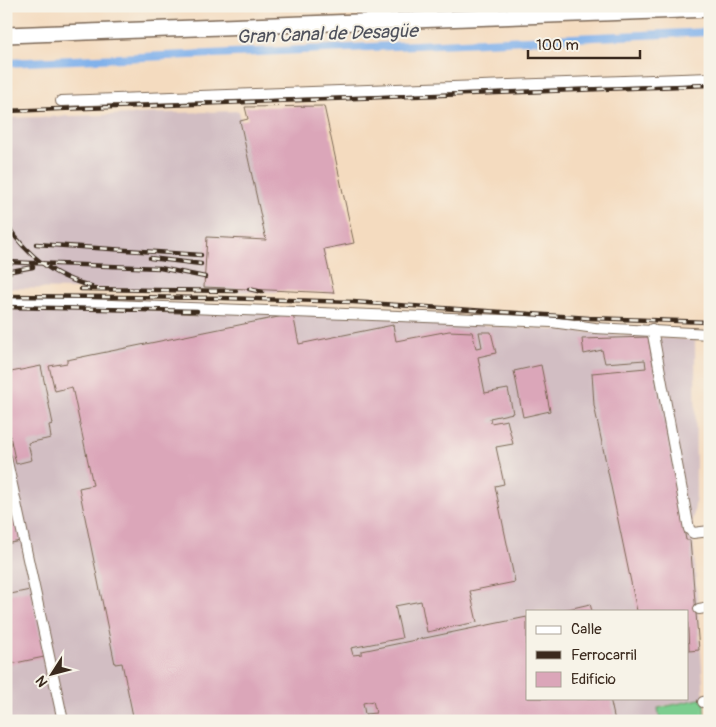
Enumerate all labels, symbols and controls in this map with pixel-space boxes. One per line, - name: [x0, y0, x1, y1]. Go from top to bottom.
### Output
- water label: Gran Canal de Desagüe: [236, 19, 420, 49]
- scale bar: [528, 28, 641, 60]
- text: 100 m: [536, 36, 579, 55]
- legend: [526, 610, 688, 700]
- text: Calle: [571, 620, 602, 639]
- text: Ferrocarril: [571, 646, 637, 665]
- north arrow: [28, 650, 78, 700]
- text: Edificio: [571, 670, 616, 689]
- text: N: [32, 673, 52, 690]

